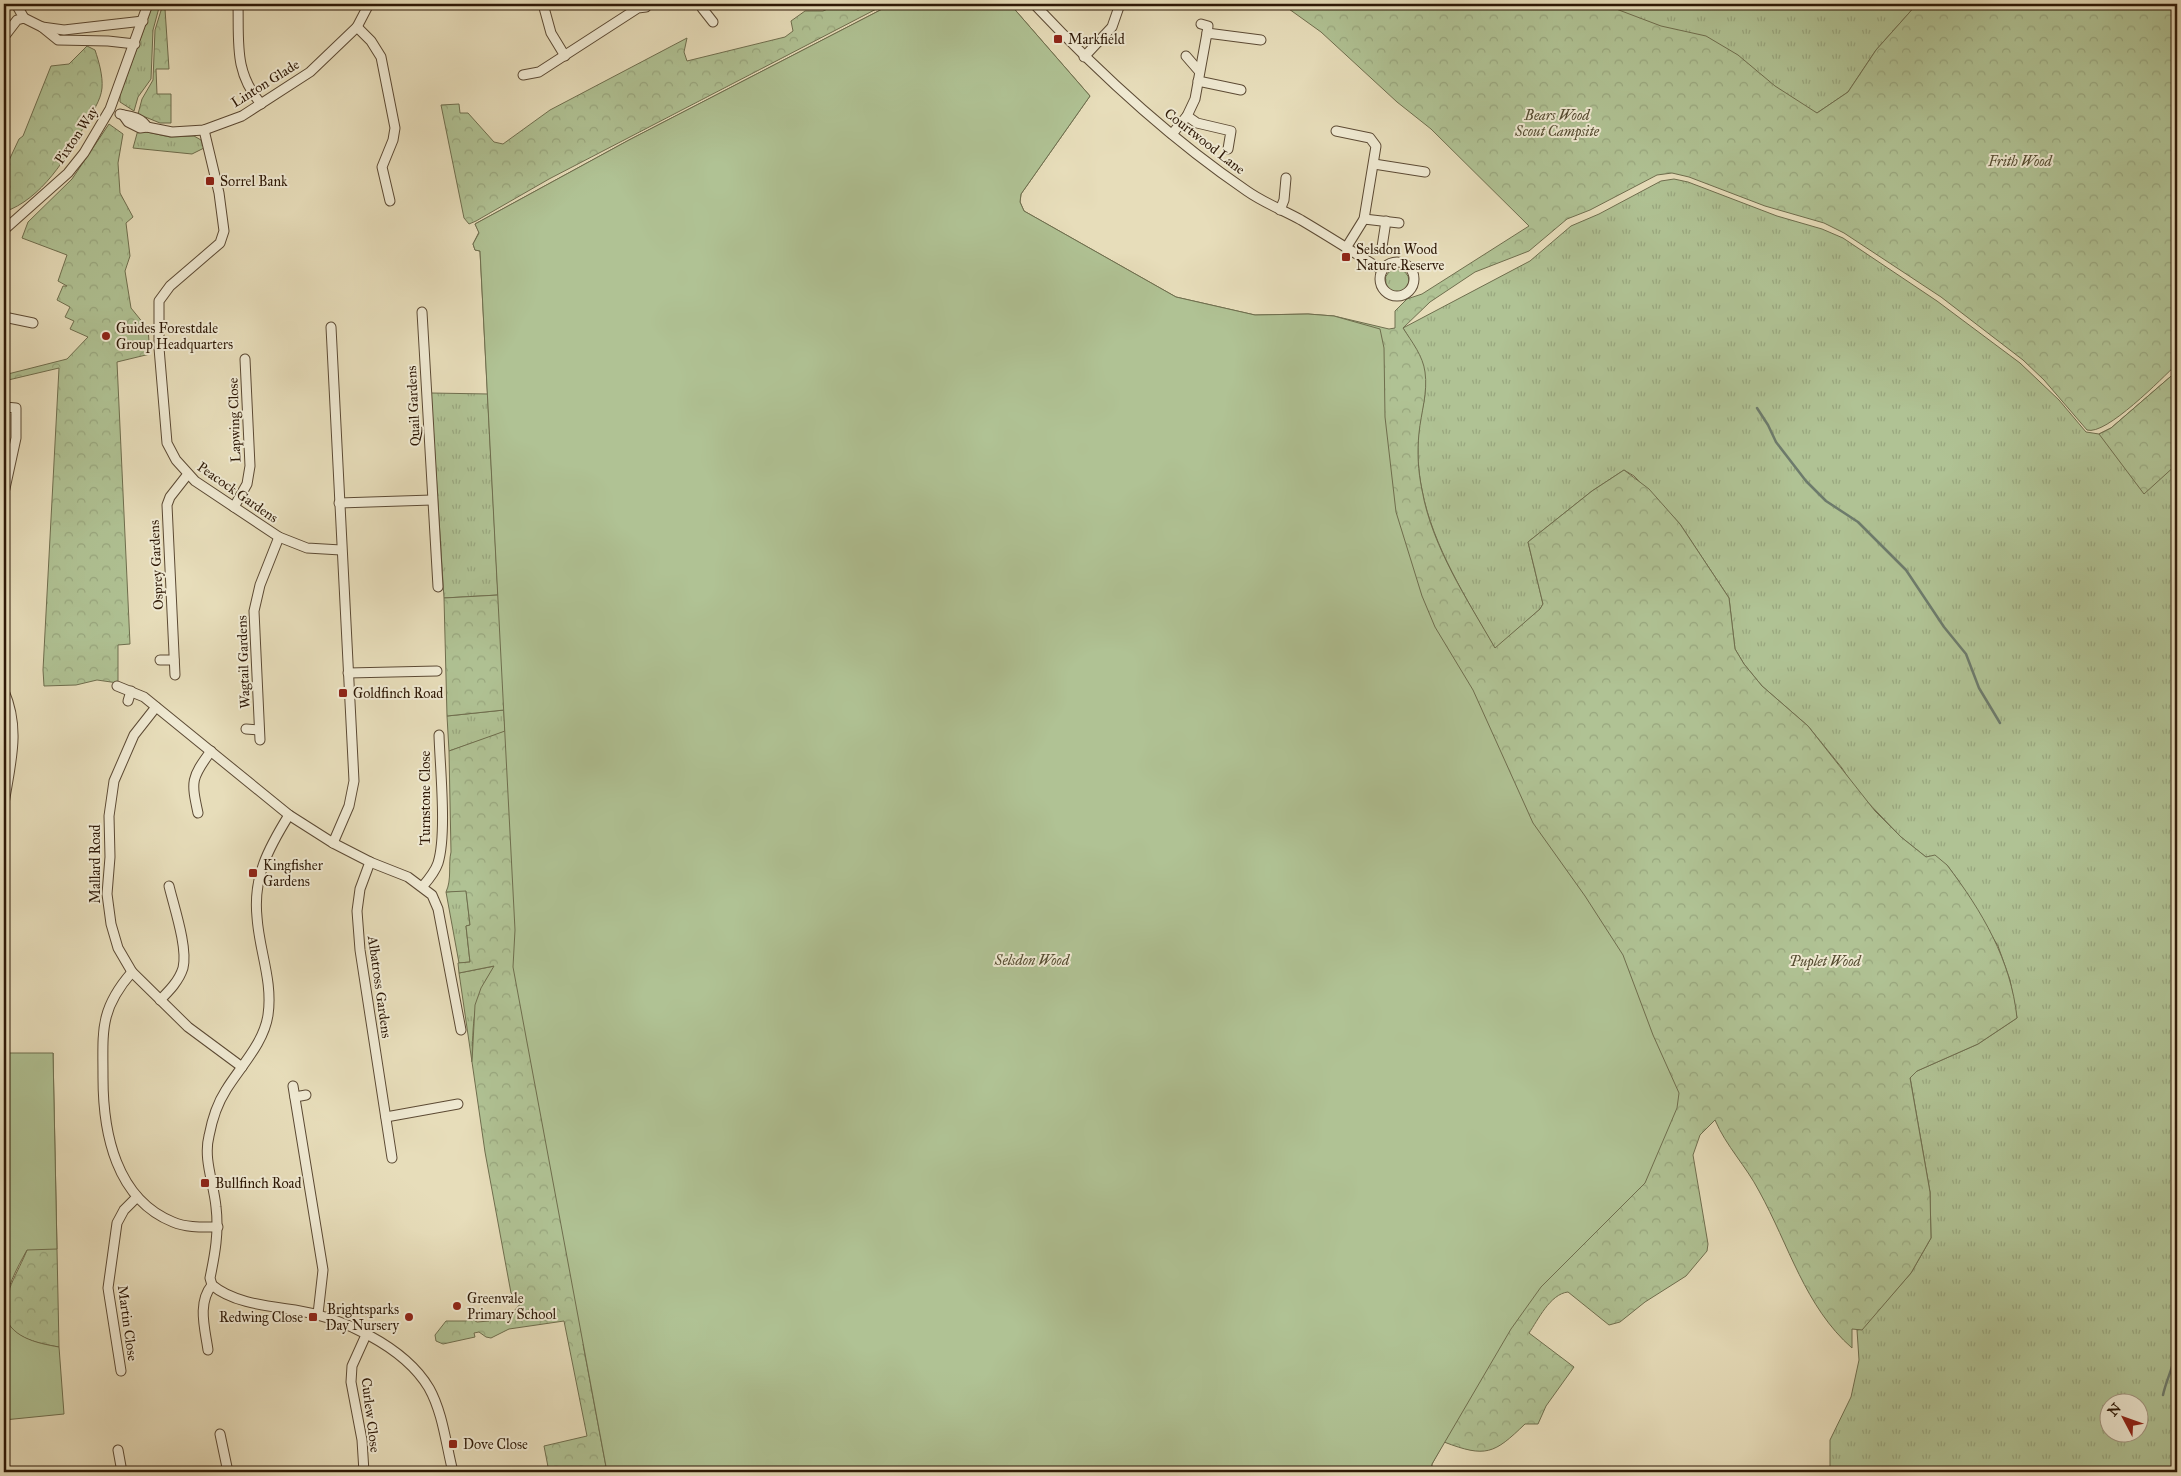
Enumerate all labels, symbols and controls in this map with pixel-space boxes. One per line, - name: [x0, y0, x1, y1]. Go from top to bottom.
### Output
- place label: Markfield: [1068, 31, 1125, 48]
- marker: Markfield: [1052, 33, 1064, 45]
- street label: Linton Glade: [228, 56, 303, 111]
- street label: Pixton Way: [51, 103, 102, 167]
- street label: Courtwood Lane: [1161, 105, 1248, 178]
- park label: Bears Wood Scout Campsite: [1514, 107, 1600, 141]
- park label: Frith Wood: [1987, 153, 2054, 170]
- place label: Sorrel Bank: [220, 173, 288, 190]
- marker: Sorrel Bank: [204, 175, 216, 187]
- place label: Selsdon Wood Nature Reserve: [1356, 241, 1444, 274]
- marker: Selsdon Wood Nature Reserve: [1340, 251, 1352, 263]
- place label: Guides Forestdale Group Headquarters: [116, 320, 233, 354]
- marker: Guides Forestdale Group Headquarters: [100, 330, 112, 342]
- street label: Quail Gardens: [403, 365, 424, 447]
- street label: Lapwing Close: [225, 377, 244, 463]
- street label: Peacock Gardens: [194, 458, 281, 527]
- street label: Osprey Gardens: [146, 520, 167, 610]
- street label: Wagtail Gardens: [233, 615, 254, 709]
- place label: Goldfinch Road: [353, 685, 443, 702]
- marker: Goldfinch Road: [337, 687, 349, 699]
- street label: Turnstone Close: [417, 750, 434, 845]
- street label: Mallard Road: [87, 825, 104, 903]
- place label: Kingfisher Gardens: [263, 857, 324, 890]
- marker: Kingfisher Gardens: [247, 867, 259, 879]
- street label: Albatross Gardens: [364, 934, 395, 1039]
- park label: Selsdon Wood: [994, 952, 1071, 969]
- park label: Puplet Wood: [1789, 953, 1862, 971]
- place label: Bullfinch Road: [215, 1175, 302, 1192]
- marker: Bullfinch Road: [199, 1177, 211, 1189]
- street label: Martin Close: [114, 1284, 141, 1362]
- place label: Greenvale Primary School: [467, 1290, 556, 1323]
- marker: Greenvale Primary School: [451, 1300, 463, 1312]
- place label: Brightsparks Day Nursery: [326, 1301, 399, 1334]
- place label: Redwing Close: [219, 1309, 303, 1326]
- marker: Redwing Close: [307, 1311, 319, 1323]
- marker: Brightsparks Day Nursery: [403, 1311, 415, 1323]
- street label: Curlew Close: [357, 1377, 384, 1454]
- north arrow: [2098, 1394, 2148, 1444]
- text: N: [2104, 1400, 2125, 1420]
- place label: Dove Close: [463, 1436, 528, 1453]
- marker: Dove Close: [447, 1438, 459, 1450]

